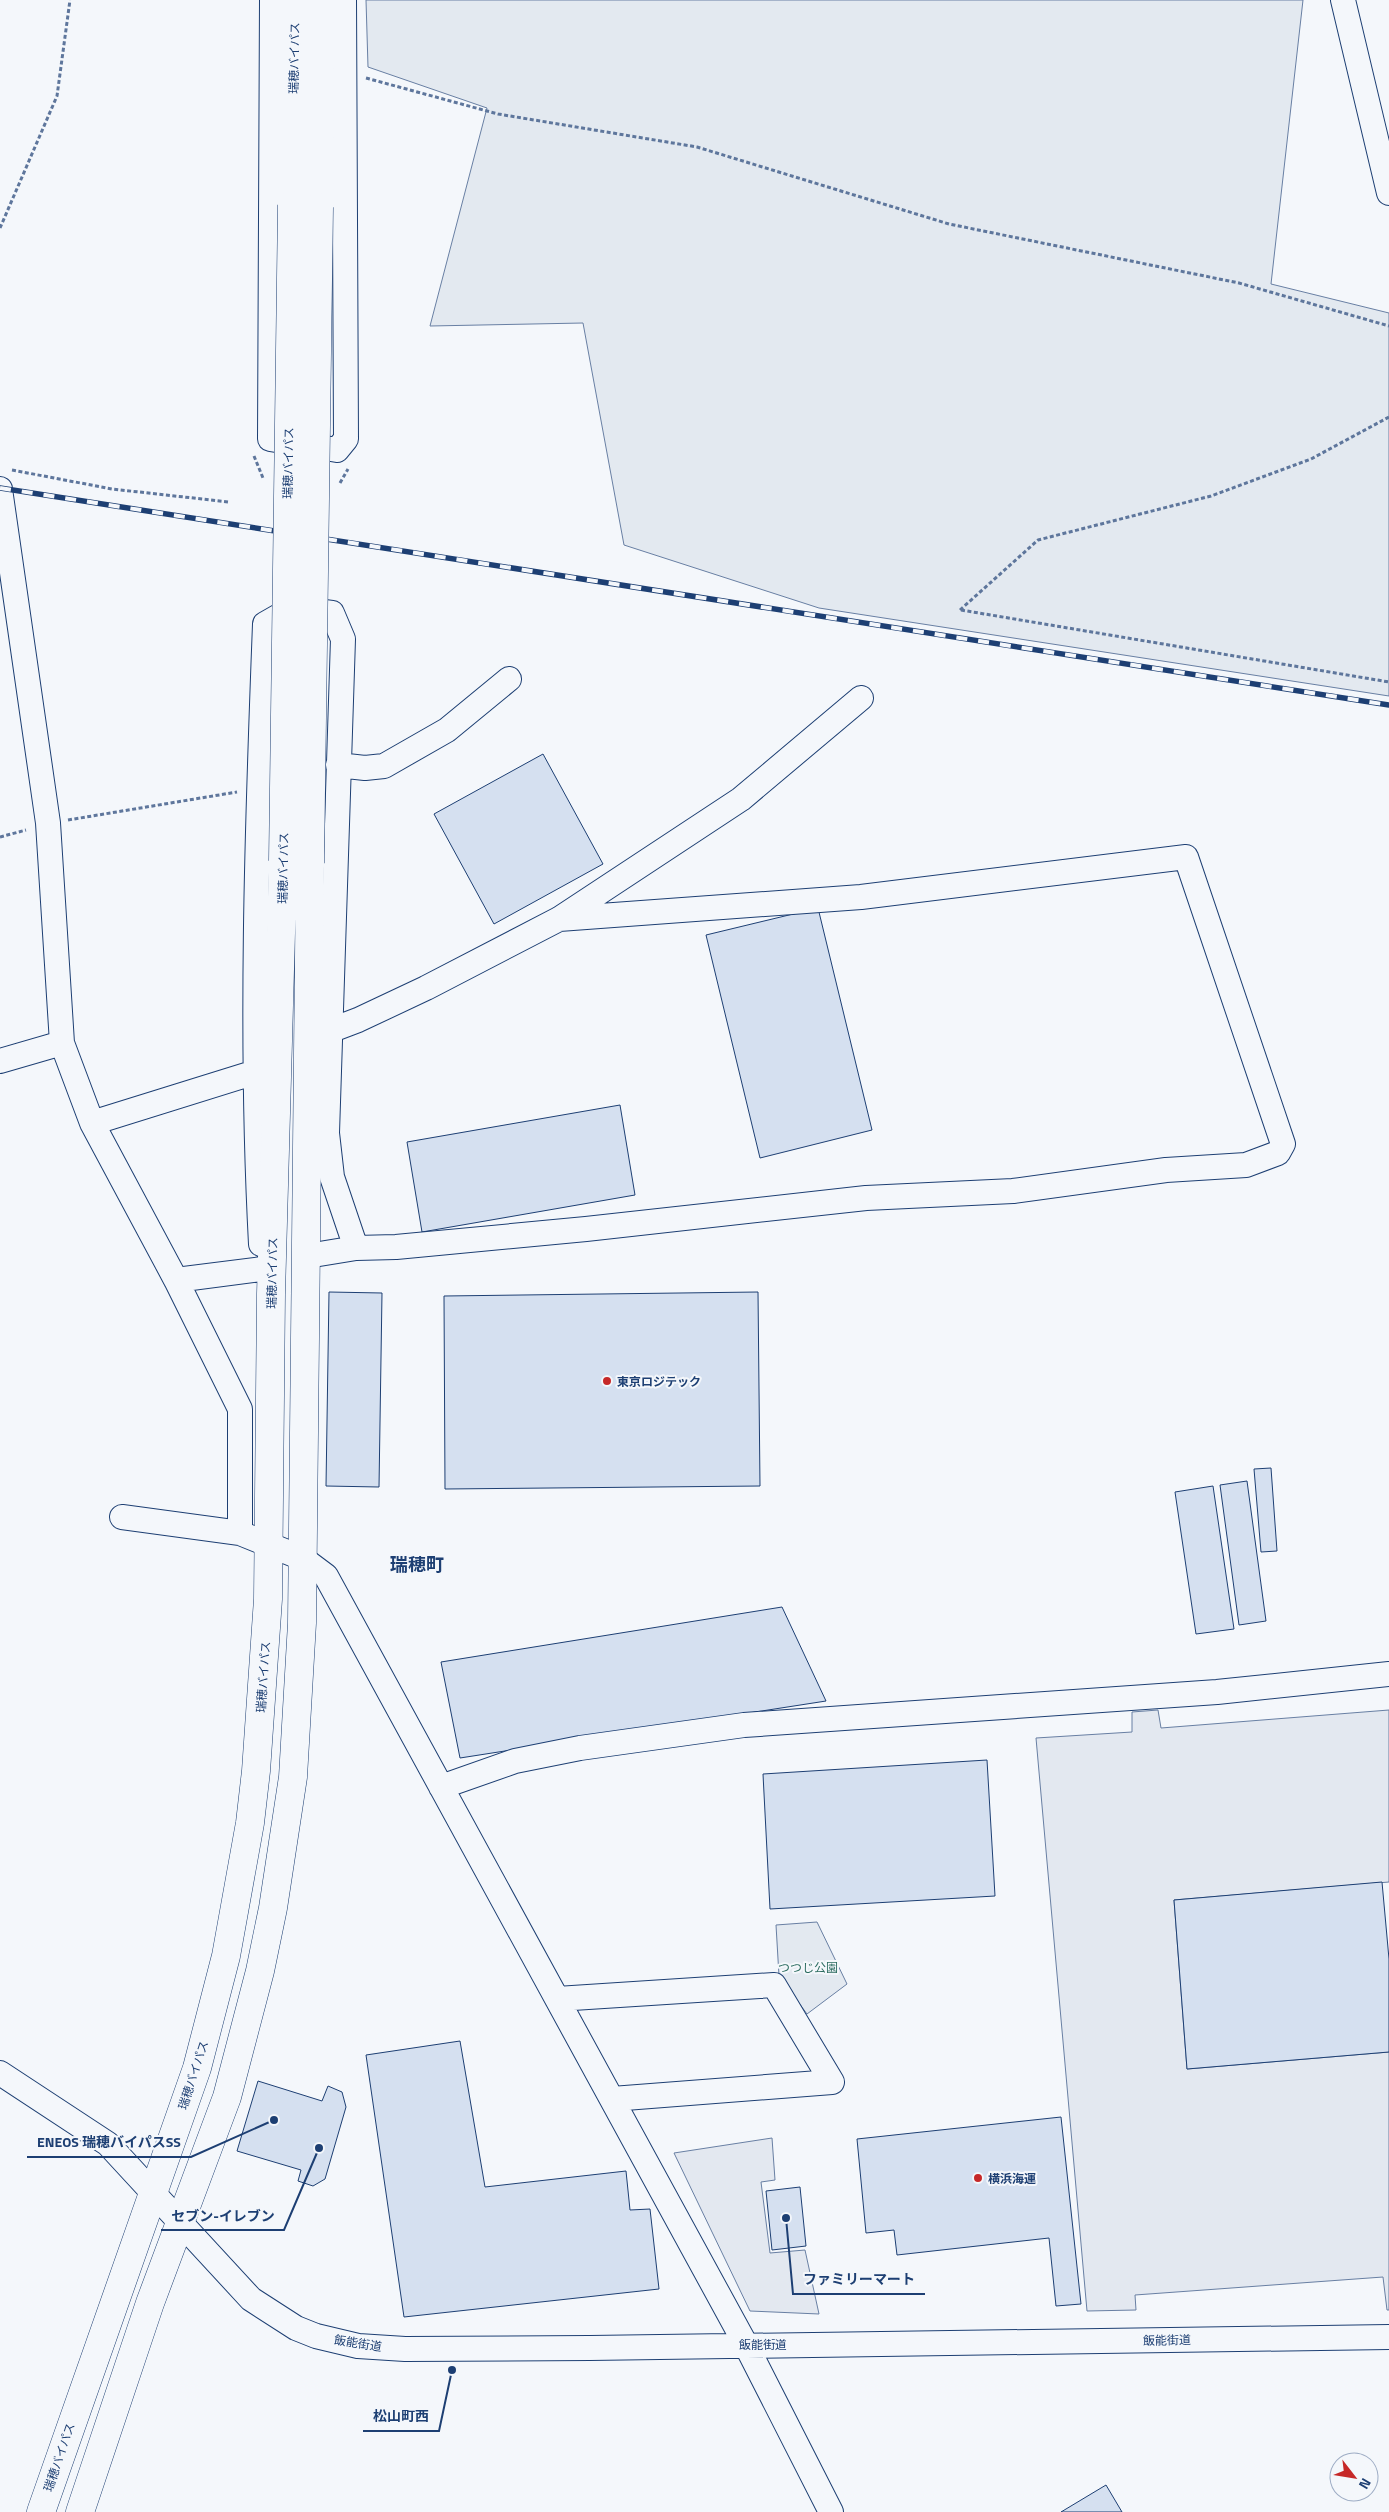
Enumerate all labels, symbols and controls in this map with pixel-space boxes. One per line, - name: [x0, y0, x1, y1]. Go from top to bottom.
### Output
- street label: 瑞穂バイパス: [284, 22, 304, 94]
- street label: 瑞穂バイパス: [278, 427, 298, 499]
- street label: 瑞穂バイパス: [273, 832, 293, 904]
- street label: 瑞穂バイパス: [262, 1237, 282, 1309]
- place label: 東京ロジテック: [617, 1372, 701, 1391]
- marker: 東京ロジテック: [601, 1375, 613, 1387]
- district label: 瑞穂町: [390, 1551, 444, 1578]
- street label: 瑞穂バイパス: [251, 1641, 275, 1713]
- park label: つつじ公園: [778, 1958, 838, 1977]
- street label: 瑞穂バイパス: [173, 2038, 213, 2112]
- callout: ENEOS 瑞穂バイパスSS: [27, 2128, 191, 2157]
- text: ENEOS 瑞穂バイパスSS: [37, 2131, 181, 2152]
- place label: 横浜海運: [988, 2169, 1036, 2188]
- marker: 横浜海運: [972, 2172, 984, 2184]
- callout: セブン-イレブン: [161, 2201, 284, 2230]
- text: セブン-イレブン: [171, 2205, 275, 2226]
- callout: ファミリーマート: [793, 2265, 925, 2294]
- text: ファミリーマート: [803, 2268, 915, 2289]
- street label: 飯能街道: [333, 2330, 383, 2356]
- street label: 飯能街道: [1143, 2330, 1191, 2350]
- street label: 飯能街道: [739, 2335, 787, 2354]
- callout: 松山町西: [363, 2402, 439, 2431]
- text: 松山町西: [373, 2405, 429, 2426]
- street label: 瑞穂バイパス: [38, 2420, 80, 2494]
- north arrow: [1329, 2452, 1379, 2502]
- text: N: [1354, 2474, 1377, 2494]

